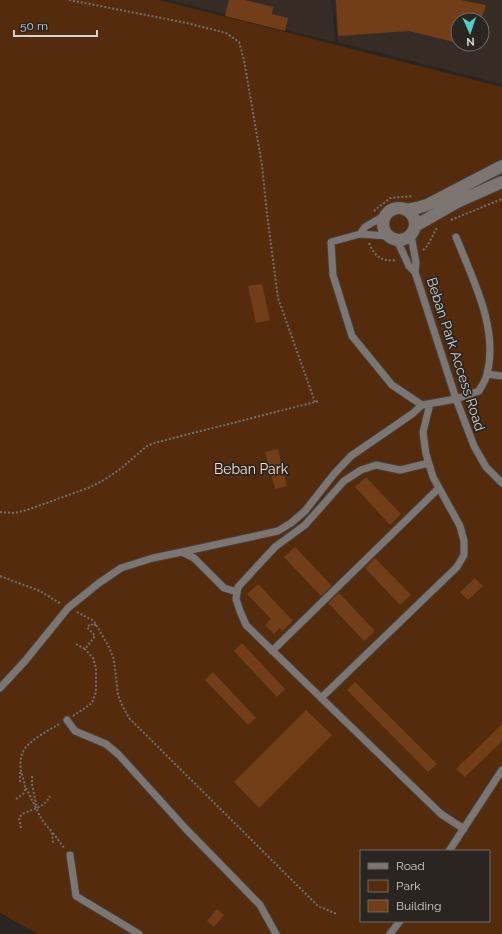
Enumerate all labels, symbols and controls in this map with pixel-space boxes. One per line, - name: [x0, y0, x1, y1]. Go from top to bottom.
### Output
- scale bar: [14, 12, 97, 38]
- north arrow: [450, 12, 490, 52]
- text: 50 m: [20, 19, 48, 33]
- text: N: [466, 35, 475, 48]
- street label: Beban Park Access Road: [424, 275, 488, 433]
- park label: Beban Park: [214, 461, 289, 477]
- legend: [360, 850, 490, 922]
- text: Road: [396, 859, 425, 873]
- text: Park: [396, 879, 421, 893]
- text: Building: [396, 899, 442, 913]

